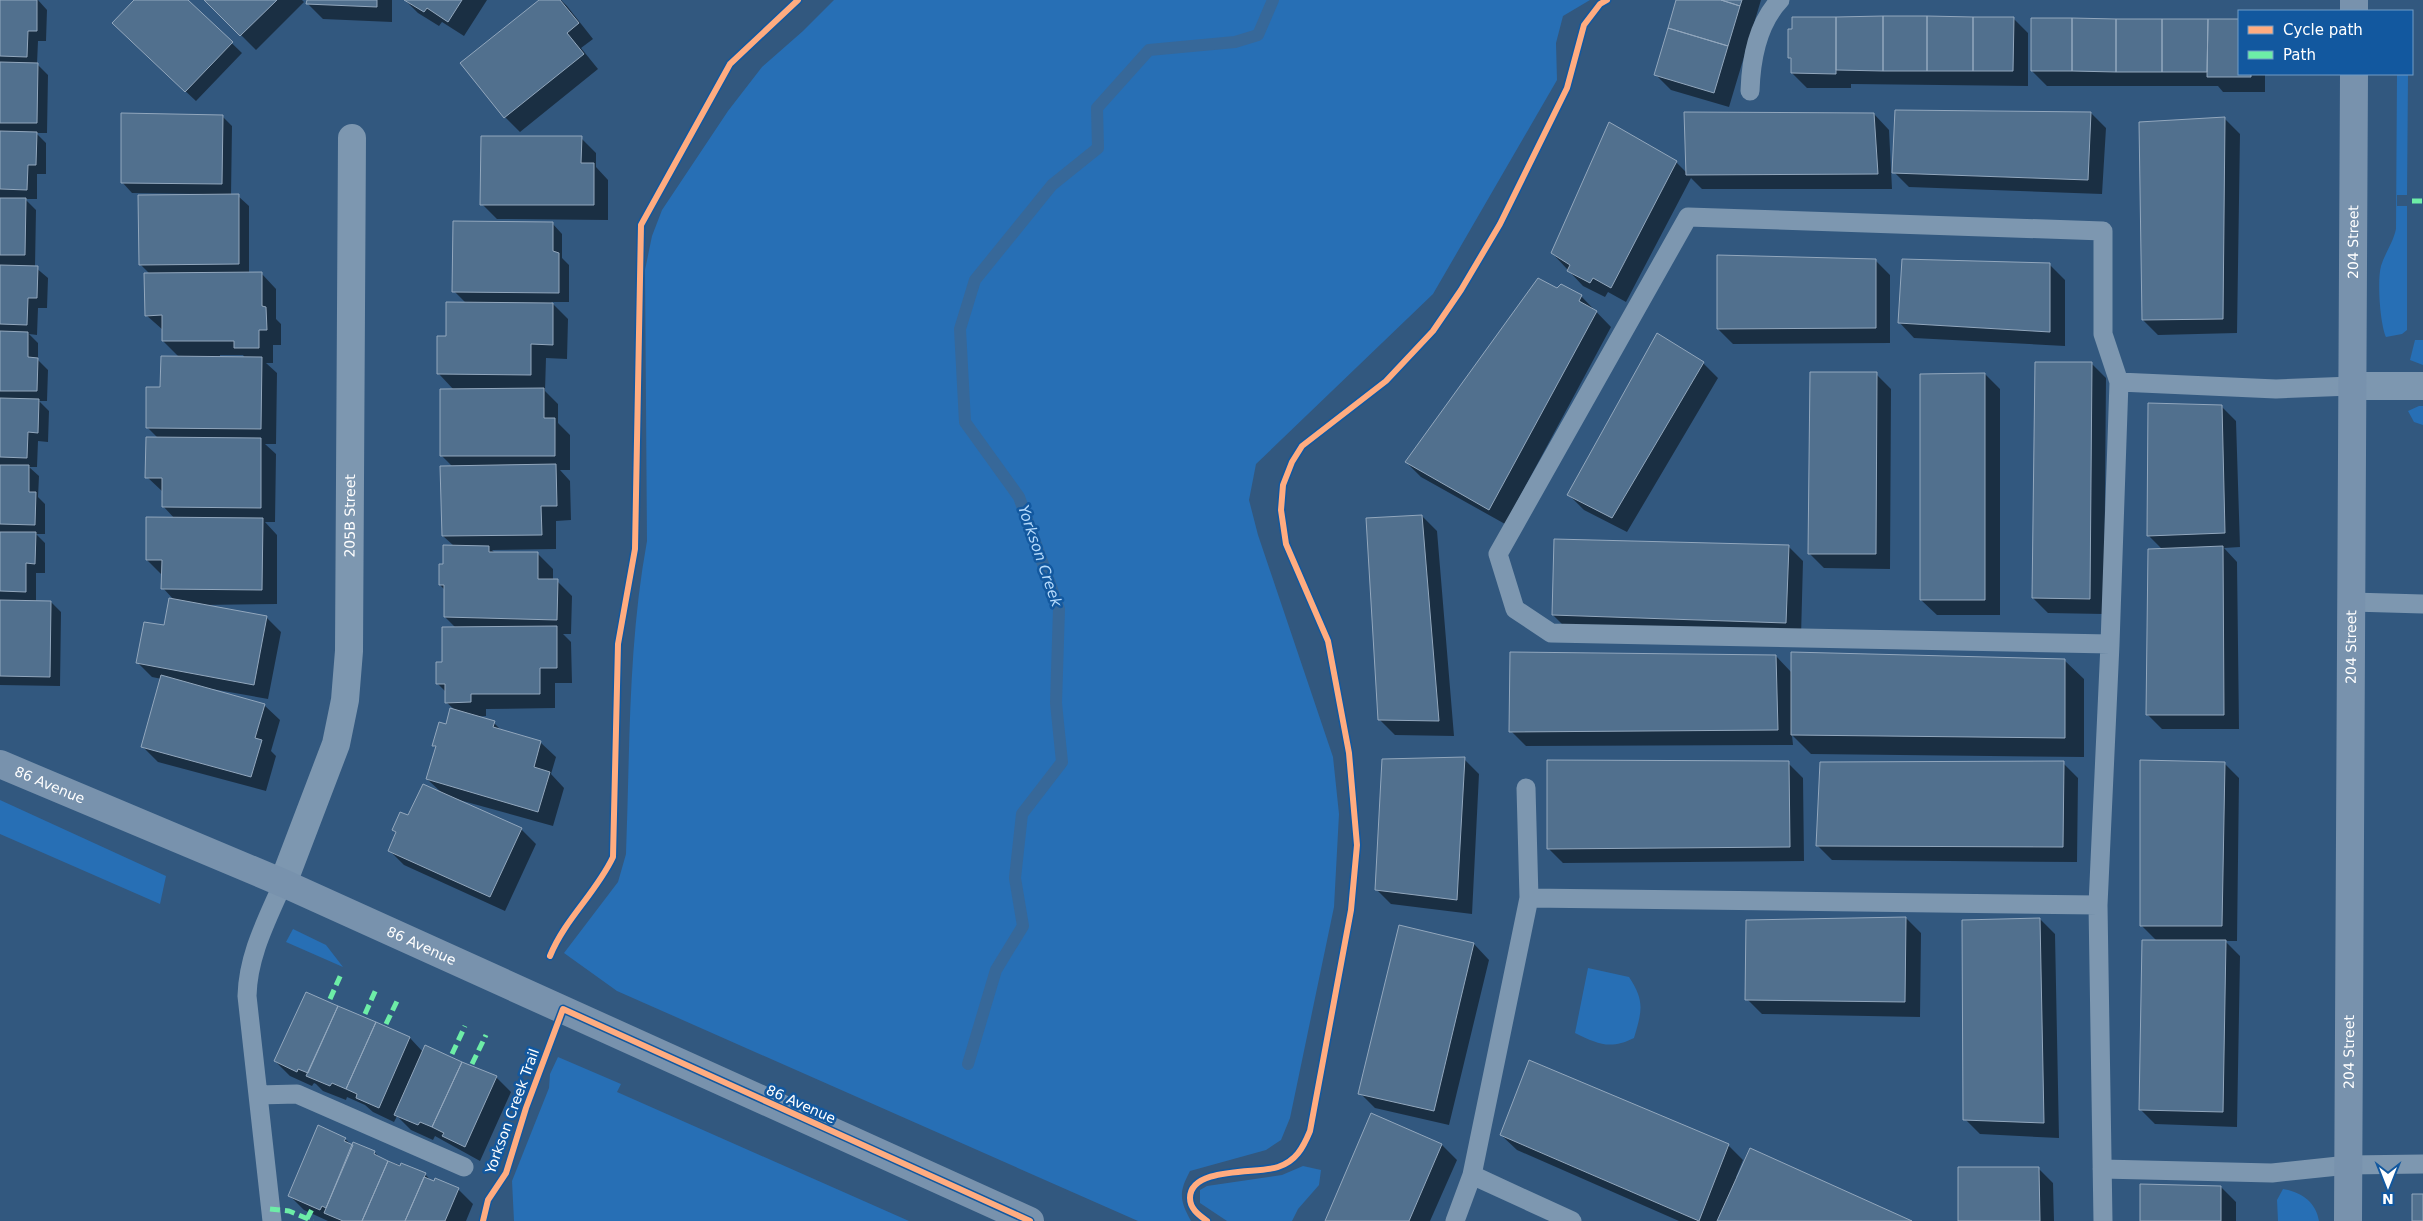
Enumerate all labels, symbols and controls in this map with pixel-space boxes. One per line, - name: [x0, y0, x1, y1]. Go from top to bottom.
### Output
- legend: [2238, 10, 2413, 75]
- text: Cycle path: [2283, 21, 2363, 39]
- text: Path: [2283, 46, 2316, 64]
- street label: 204 Street: [2345, 205, 2361, 279]
- street label: 205B Street: [342, 474, 358, 558]
- water label: Yorkson Creek: [1014, 503, 1066, 611]
- street label: 204 Street: [2343, 610, 2359, 684]
- street label: 86 Avenue: [12, 763, 87, 807]
- street label: 86 Avenue: [384, 923, 459, 968]
- street label: 204 Street: [2341, 1015, 2357, 1089]
- street label: Yorkson Creek Trail: [482, 1046, 542, 1177]
- street label: 86 Avenue: [764, 1082, 838, 1126]
- north arrow: [2363, 1161, 2413, 1211]
- text: N: [2382, 1191, 2394, 1207]

